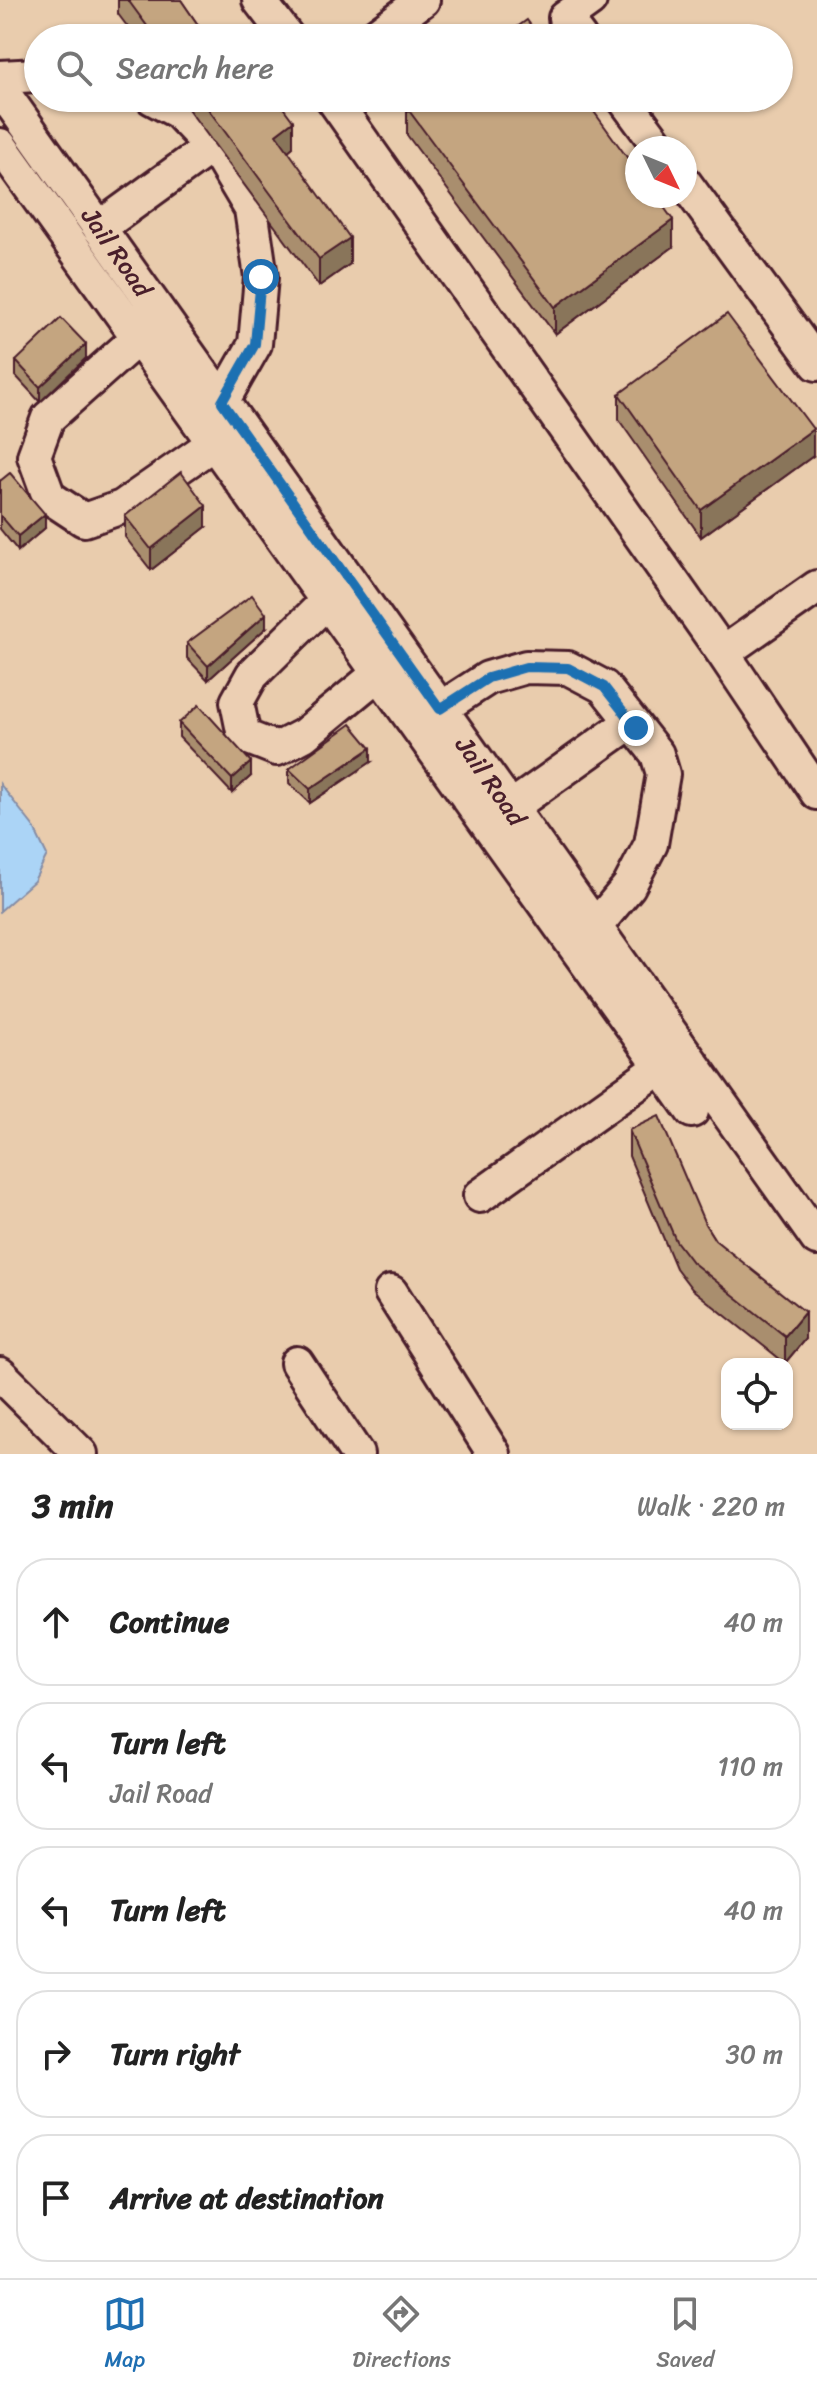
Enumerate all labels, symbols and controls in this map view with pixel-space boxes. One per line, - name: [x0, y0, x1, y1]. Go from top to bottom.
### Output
- search box: [24, 24, 793, 112]
- text: Search here: [116, 41, 274, 95]
- icon: search: [52, 46, 96, 90]
- north arrow: [625, 136, 697, 208]
- street label: Jail Road: [68, 196, 166, 309]
- route start: [243, 259, 279, 295]
- route end: [618, 710, 654, 746]
- street label: Jail Road: [442, 725, 540, 838]
- map controls: [721, 1358, 793, 1430]
- button: locate: [721, 1358, 793, 1430]
- text: 3 min: [32, 1476, 113, 1536]
- text: Walk · 220 m: [637, 1483, 785, 1529]
- text: Continue: [110, 1595, 229, 1649]
- text: 40 m: [724, 1599, 783, 1645]
- icon: ahead: [34, 1600, 78, 1644]
- text: Turn left: [110, 1716, 226, 1770]
- text: 110 m: [718, 1743, 783, 1789]
- icon: left: [34, 1744, 78, 1788]
- text: Jail Road: [110, 1770, 212, 1816]
- text: Turn left: [110, 1883, 226, 1937]
- text: 40 m: [724, 1887, 783, 1933]
- icon: left: [34, 1888, 78, 1932]
- text: Turn right: [110, 2027, 240, 2081]
- text: 30 m: [726, 2031, 783, 2077]
- icon: right: [34, 2032, 78, 2076]
- text: Arrive at destination: [110, 2171, 384, 2225]
- icon: arrive: [34, 2176, 78, 2220]
- tab: Map: [103, 2292, 147, 2379]
- tab: Directions: [352, 2292, 451, 2379]
- tab: Saved: [656, 2292, 714, 2379]

